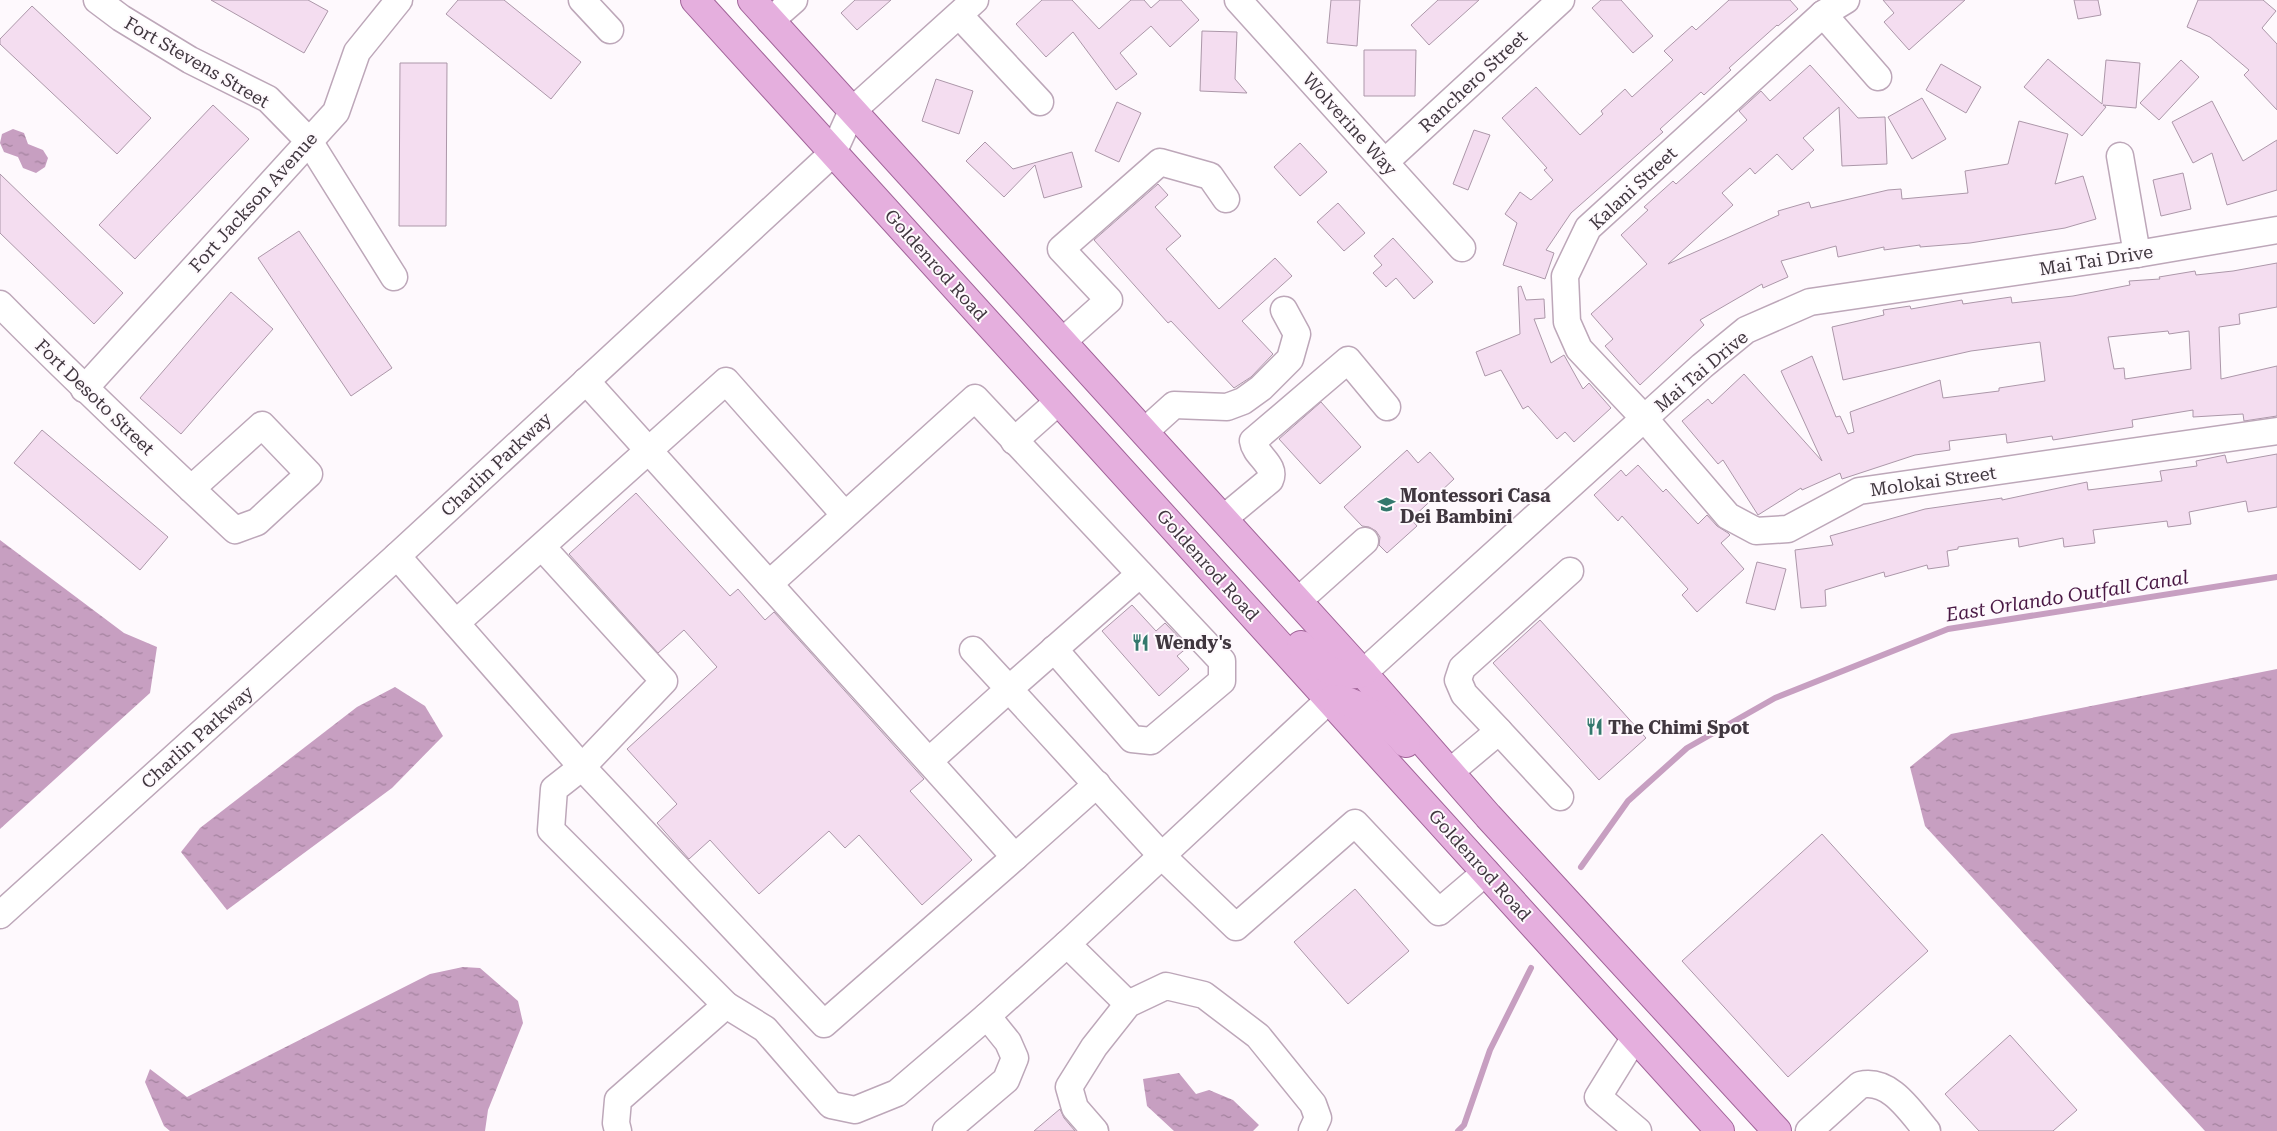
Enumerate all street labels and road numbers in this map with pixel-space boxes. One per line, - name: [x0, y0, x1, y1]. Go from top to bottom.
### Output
- street label: Fort Stevens Street: [121, 12, 273, 112]
- street label: Ranchero Street: [1415, 25, 1531, 136]
- street label: Wolverine Way: [1298, 68, 1402, 180]
- street label: Fort Jackson Avenue: [185, 128, 321, 276]
- street label: Kalani Street: [1585, 142, 1681, 234]
- street label: Goldenrod Road: [880, 205, 992, 325]
- street label: Mai Tai Drive: [2038, 241, 2155, 279]
- street label: Mai Tai Drive: [1650, 326, 1752, 416]
- street label: Fort Desoto Street: [31, 335, 159, 459]
- street label: Charlin Parkway: [436, 407, 556, 521]
- street label: Molokai Street: [1869, 462, 1998, 500]
- street label: Goldenrod Road: [1152, 505, 1264, 625]
- street label: Charlin Parkway: [137, 681, 257, 793]
- street label: Goldenrod Road: [1424, 805, 1536, 925]

